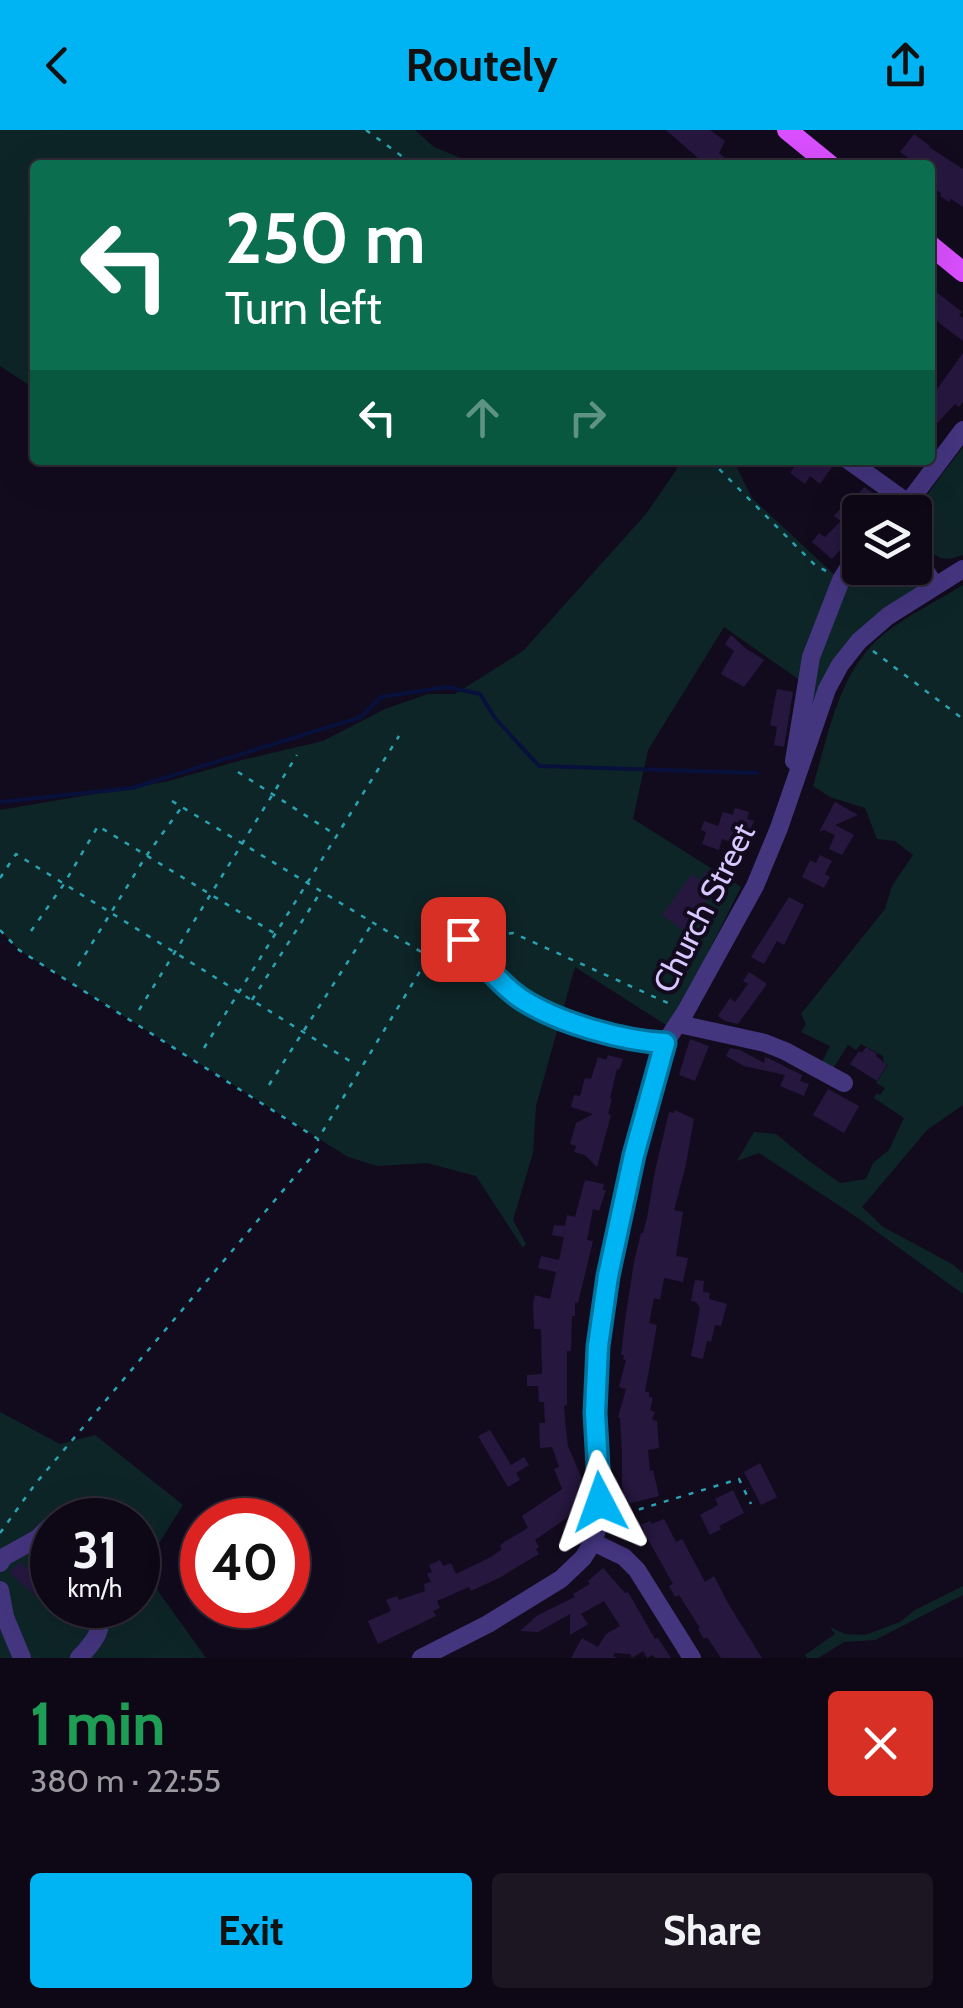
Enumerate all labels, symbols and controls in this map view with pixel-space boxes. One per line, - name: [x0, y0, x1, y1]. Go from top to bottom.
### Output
- icon: back: [30, 38, 85, 93]
- text: Routely: [405, 38, 558, 92]
- icon: share: [878, 38, 933, 93]
- text: 250 m: [225, 195, 426, 281]
- icon: left: [60, 200, 190, 330]
- text: Turn left: [225, 281, 382, 335]
- icon: left: [350, 390, 405, 445]
- icon: ahead: [455, 390, 510, 445]
- icon: right: [560, 390, 615, 445]
- map controls: [842, 495, 932, 585]
- button: layers: [842, 495, 932, 585]
- street label: Church Street: [644, 816, 763, 999]
- pin: [421, 897, 506, 982]
- icon: arrive: [436, 912, 491, 967]
- position arrow: [548, 1450, 652, 1554]
- speed limit sign: 40: [180, 1498, 310, 1628]
- text: 31: [72, 1520, 118, 1581]
- text: km/h: [68, 1573, 122, 1603]
- text: 1 min: [30, 1687, 165, 1760]
- button: close: [828, 1691, 933, 1796]
- text: 380 m · 22:55: [30, 1761, 221, 1800]
- button: Exit: [30, 1873, 472, 1988]
- button: Share: [492, 1873, 933, 1988]

